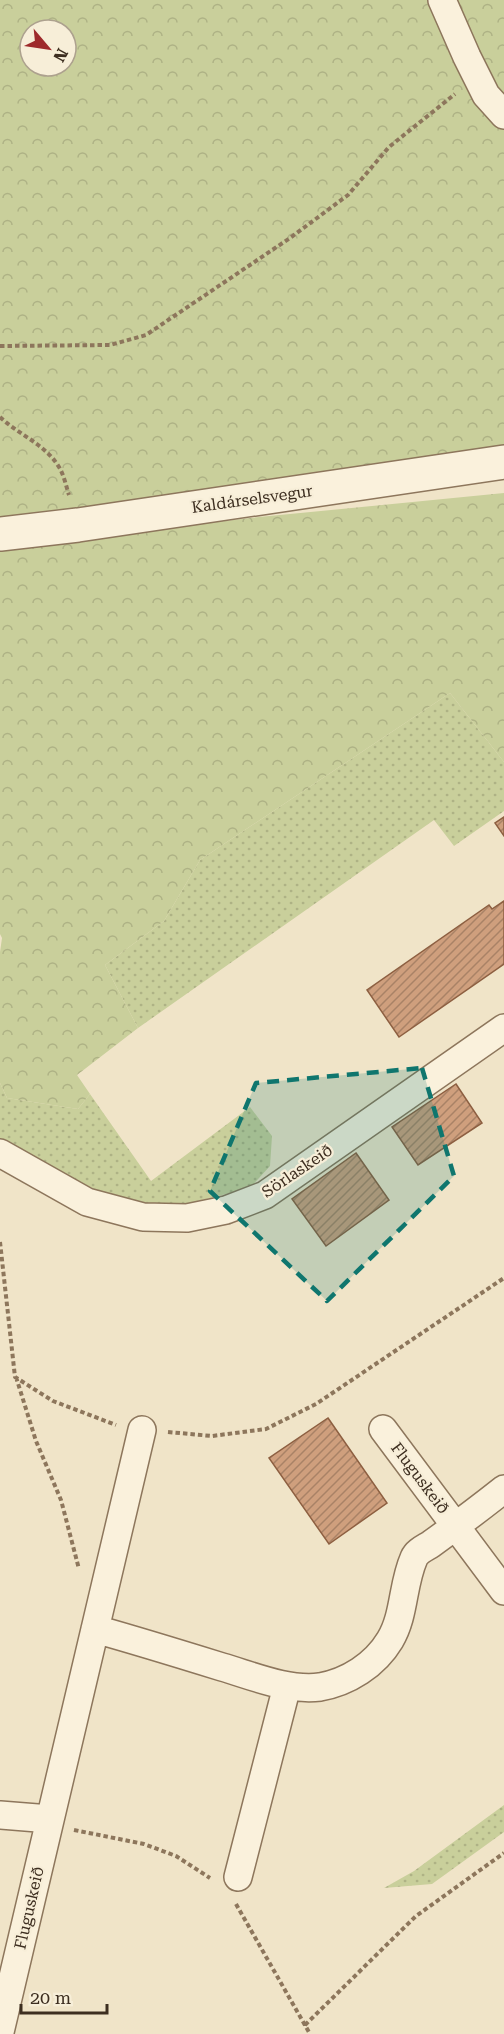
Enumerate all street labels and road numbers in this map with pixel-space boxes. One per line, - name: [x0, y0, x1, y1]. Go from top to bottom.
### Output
- street label: Kaldárselsvegur: [190, 481, 314, 517]
- street label: Sörlaskeið: [258, 1140, 336, 1202]
- street label: Fluguskeið: [387, 1439, 453, 1517]
- street label: Fluguskeið: [10, 1865, 48, 1951]

